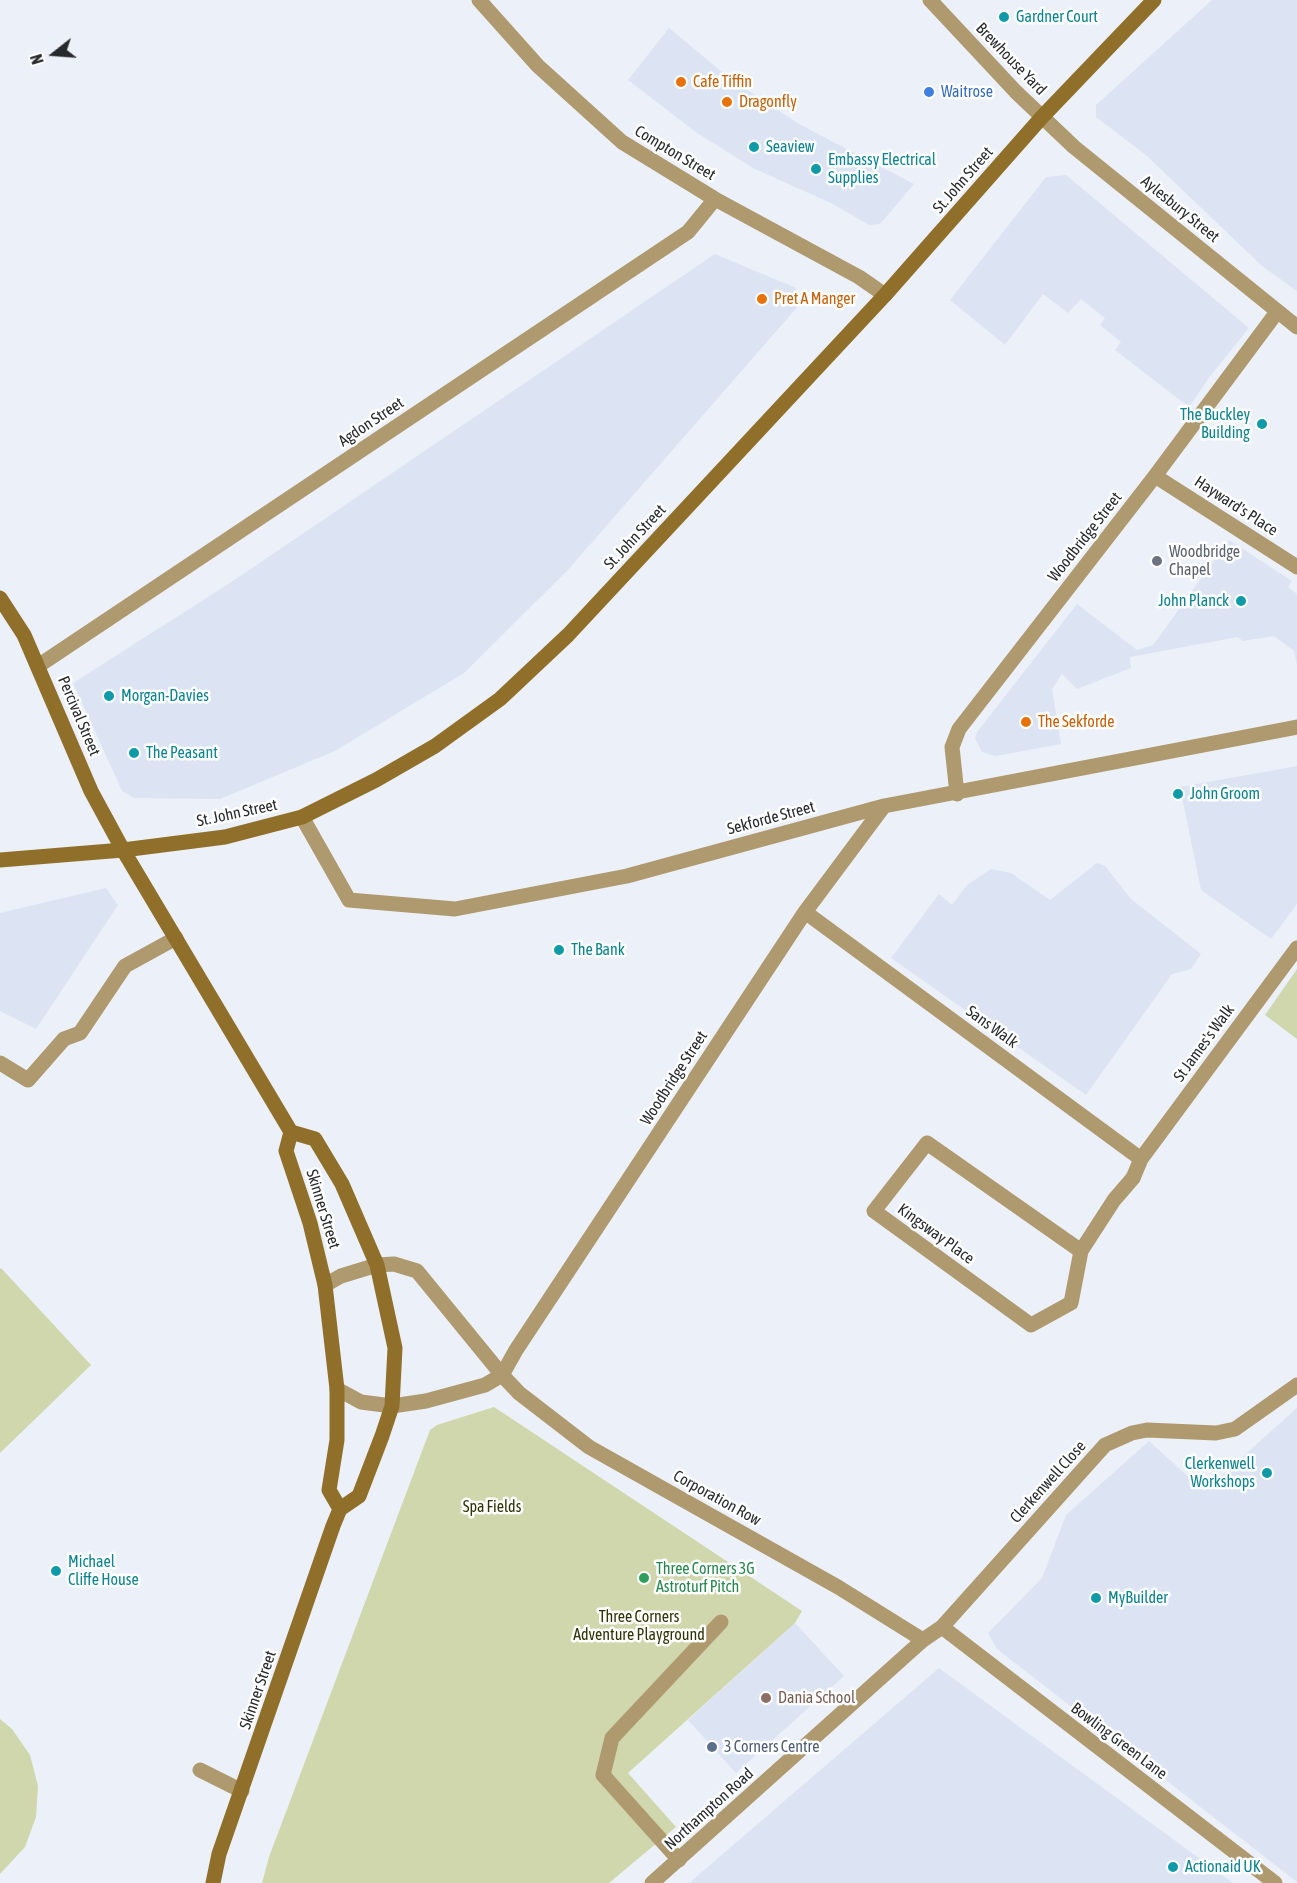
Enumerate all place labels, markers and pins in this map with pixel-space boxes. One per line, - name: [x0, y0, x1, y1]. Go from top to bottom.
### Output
- place label: Gardner Court: [1016, 7, 1098, 27]
- marker: Gardner Court: [997, 10, 1011, 24]
- place label: Cafe Tiffin: [693, 72, 752, 92]
- marker: Cafe Tiffin: [674, 75, 688, 89]
- place label: Waitrose: [941, 82, 993, 102]
- marker: Waitrose: [922, 85, 936, 99]
- place label: Dragonfly: [739, 92, 797, 112]
- marker: Dragonfly: [720, 95, 734, 109]
- place label: Seaview: [766, 137, 814, 157]
- marker: Seaview: [747, 140, 761, 154]
- place label: Embassy Electrical Supplies: [828, 150, 936, 188]
- marker: Embassy Electrical Supplies: [809, 162, 823, 176]
- place label: Pret A Manger: [774, 289, 855, 309]
- marker: Pret A Manger: [755, 292, 769, 306]
- place label: The Buckley Building: [1180, 405, 1250, 443]
- marker: The Buckley Building: [1255, 417, 1269, 431]
- place label: Woodbridge Chapel: [1169, 542, 1240, 580]
- marker: Woodbridge Chapel: [1150, 554, 1164, 568]
- place label: John Planck: [1158, 591, 1229, 611]
- marker: John Planck: [1234, 594, 1248, 608]
- place label: Morgan-Davies: [121, 686, 209, 706]
- marker: Morgan-Davies: [102, 689, 116, 703]
- place label: The Sekforde: [1038, 712, 1114, 732]
- marker: The Sekforde: [1019, 715, 1033, 729]
- place label: The Peasant: [146, 743, 218, 763]
- marker: The Peasant: [127, 746, 141, 760]
- place label: John Groom: [1190, 784, 1260, 804]
- marker: John Groom: [1171, 787, 1185, 801]
- place label: The Bank: [571, 940, 625, 960]
- marker: The Bank: [552, 943, 566, 957]
- place label: Clerkenwell Workshops: [1185, 1454, 1255, 1492]
- marker: Clerkenwell Workshops: [1260, 1466, 1274, 1480]
- place label: Michael Cliffe House: [68, 1552, 139, 1590]
- place label: Three Corners 3G Astroturf Pitch: [656, 1559, 755, 1597]
- marker: Michael Cliffe House: [49, 1564, 63, 1578]
- marker: Three Corners 3G Astroturf Pitch: [637, 1571, 651, 1585]
- place label: MyBuilder: [1108, 1588, 1168, 1608]
- marker: MyBuilder: [1089, 1591, 1103, 1605]
- place label: Dania School: [778, 1688, 855, 1708]
- marker: Dania School: [759, 1691, 773, 1705]
- place label: 3 Corners Centre: [724, 1737, 820, 1757]
- marker: 3 Corners Centre: [705, 1740, 719, 1754]
- place label: Actionaid UK: [1185, 1857, 1261, 1877]
- marker: Actionaid UK: [1166, 1860, 1180, 1874]

